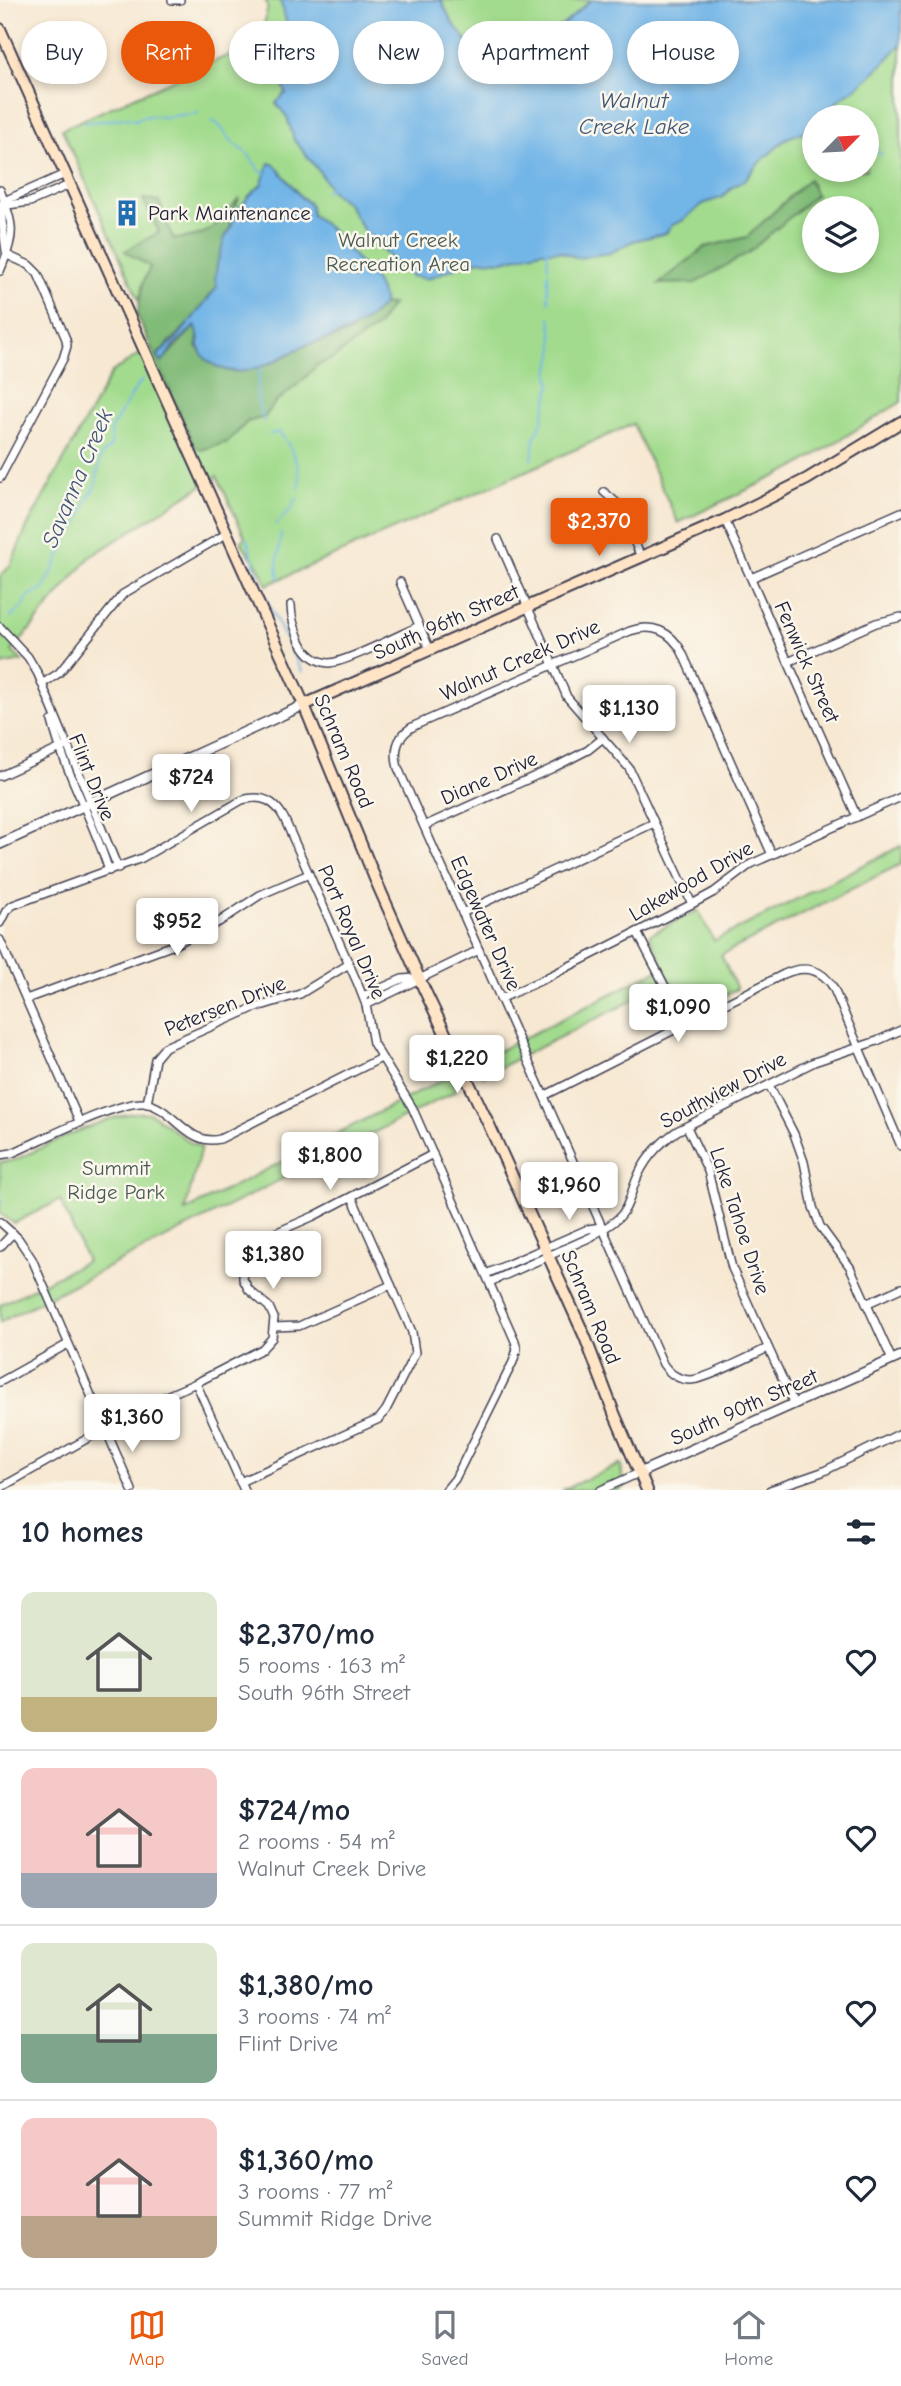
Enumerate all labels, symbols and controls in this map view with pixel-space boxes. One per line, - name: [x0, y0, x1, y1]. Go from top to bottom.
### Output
- chip: Buy: [21, 21, 107, 84]
- chip: Rent: [121, 21, 215, 84]
- chip: Filters: [229, 21, 339, 84]
- chip: New: [353, 21, 444, 84]
- chip: Apartment: [458, 21, 613, 84]
- chip: House: [627, 21, 739, 84]
- water label: Walnut Creek Lake: [579, 87, 690, 140]
- north arrow: [802, 105, 878, 182]
- map controls: [802, 105, 879, 273]
- button: layers: [802, 196, 879, 273]
- building icon: Park Maintenance: [112, 198, 142, 228]
- place label: Park Maintenance: [148, 201, 311, 225]
- park label: Walnut Creek Recreation Area: [326, 228, 470, 276]
- water label: Savanna Creek: [36, 404, 119, 551]
- pin: $2,370: [542, 498, 656, 558]
- text: $2,370: [567, 507, 631, 534]
- street label: South 96th Street: [369, 579, 524, 665]
- street label: Fenwick Street: [770, 598, 845, 727]
- street label: Walnut Creek Drive: [437, 614, 603, 706]
- pin: $1,130: [572, 686, 686, 745]
- street label: Schram Road: [309, 690, 379, 812]
- text: $1,130: [599, 694, 659, 721]
- street label: Flint Drive: [64, 730, 120, 824]
- street label: Diane Drive: [437, 746, 541, 810]
- pin: $724: [150, 754, 232, 814]
- text: $724: [168, 763, 214, 790]
- street label: Lakewood Drive: [625, 836, 757, 926]
- street label: Edgewater Drive: [446, 852, 526, 994]
- street label: Port Royal Drive: [313, 861, 391, 1003]
- pin: $952: [136, 898, 218, 958]
- text: $952: [152, 907, 202, 934]
- street label: Petersen Drive: [161, 971, 289, 1041]
- pin: $1,090: [621, 984, 735, 1044]
- text: $1,090: [645, 993, 711, 1020]
- pin: $1,220: [400, 1036, 514, 1095]
- text: $1,220: [425, 1044, 489, 1071]
- street label: Southview Drive: [656, 1047, 790, 1133]
- pin: $1,800: [273, 1132, 387, 1192]
- text: $1,800: [297, 1141, 363, 1168]
- street label: Lake Tahoe Drive: [705, 1144, 775, 1298]
- park label: Summit Ridge Park: [67, 1156, 165, 1204]
- pin: $1,960: [512, 1162, 626, 1222]
- text: $1,960: [537, 1171, 601, 1198]
- pin: $1,380: [216, 1232, 330, 1291]
- text: $1,380: [241, 1240, 305, 1267]
- street label: Schram Road: [556, 1246, 626, 1368]
- street label: South 90th Street: [667, 1363, 822, 1450]
- pin: $1,360: [75, 1394, 189, 1454]
- text: $1,360: [100, 1403, 164, 1430]
- icon: filters: [842, 1513, 880, 1551]
- text: 10 homes: [21, 1515, 143, 1550]
- text: $2,370/mo: [238, 1617, 375, 1652]
- icon: home: [77, 1620, 161, 1704]
- icon: heart: [842, 1643, 880, 1681]
- text: 5 rooms · 163 m²: [238, 1652, 405, 1679]
- text: South 96th Street: [238, 1679, 410, 1706]
- text: $724/mo: [238, 1793, 350, 1828]
- icon: home: [77, 1796, 161, 1880]
- icon: heart: [842, 1819, 880, 1857]
- text: 2 rooms · 54 m²: [238, 1828, 395, 1855]
- text: Walnut Creek Drive: [238, 1855, 426, 1882]
- text: $1,380/mo: [238, 1968, 373, 2003]
- icon: home: [77, 1971, 161, 2055]
- icon: heart: [842, 1994, 880, 2032]
- text: 3 rooms · 74 m²: [238, 2003, 391, 2030]
- text: Flint Drive: [238, 2030, 338, 2057]
- text: $1,360/mo: [238, 2143, 374, 2178]
- icon: home: [77, 2146, 161, 2230]
- icon: heart: [842, 2169, 880, 2207]
- text: 3 rooms · 77 m²: [238, 2178, 393, 2205]
- text: Summit Ridge Drive: [238, 2205, 432, 2232]
- tab: Map: [128, 2306, 166, 2370]
- tab: Saved: [421, 2306, 469, 2370]
- tab: Home: [724, 2306, 773, 2370]

